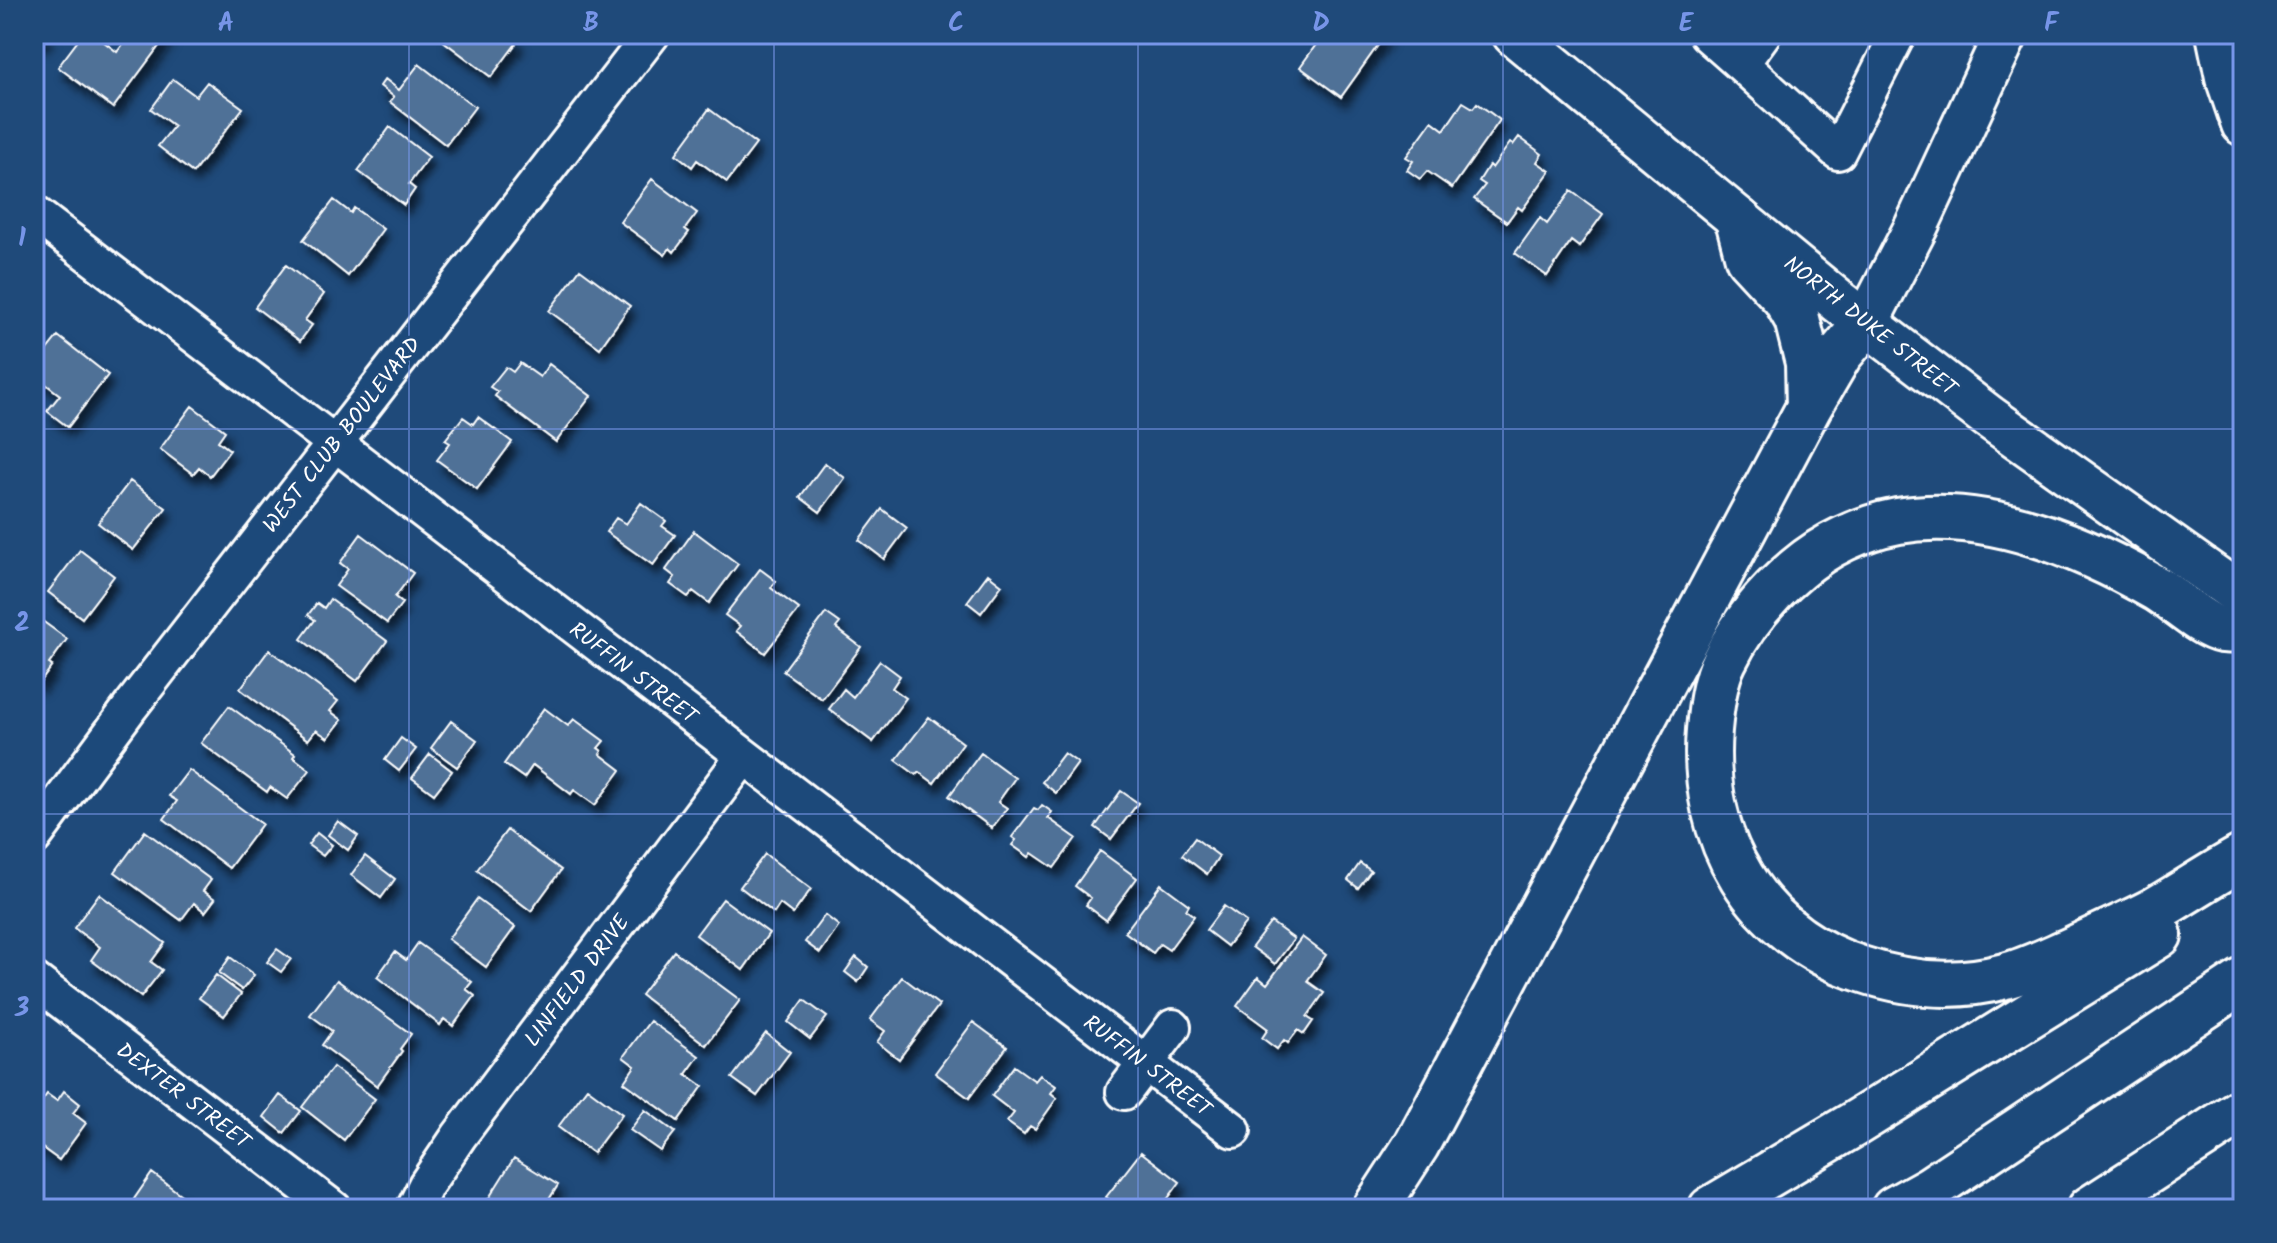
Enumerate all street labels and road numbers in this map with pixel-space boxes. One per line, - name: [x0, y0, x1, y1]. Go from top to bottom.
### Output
- street label: NORTH DUKE STREET: [1775, 248, 1966, 408]
- street label: WEST CLUB BOULEVARD: [255, 330, 431, 541]
- street label: RUFFIN STREET: [561, 614, 706, 735]
- street label: LINFIELD DRIVE: [516, 907, 640, 1055]
- street label: RUFFIN STREET: [1075, 1007, 1220, 1128]
- street label: DEXTER STREET: [108, 1035, 259, 1161]

